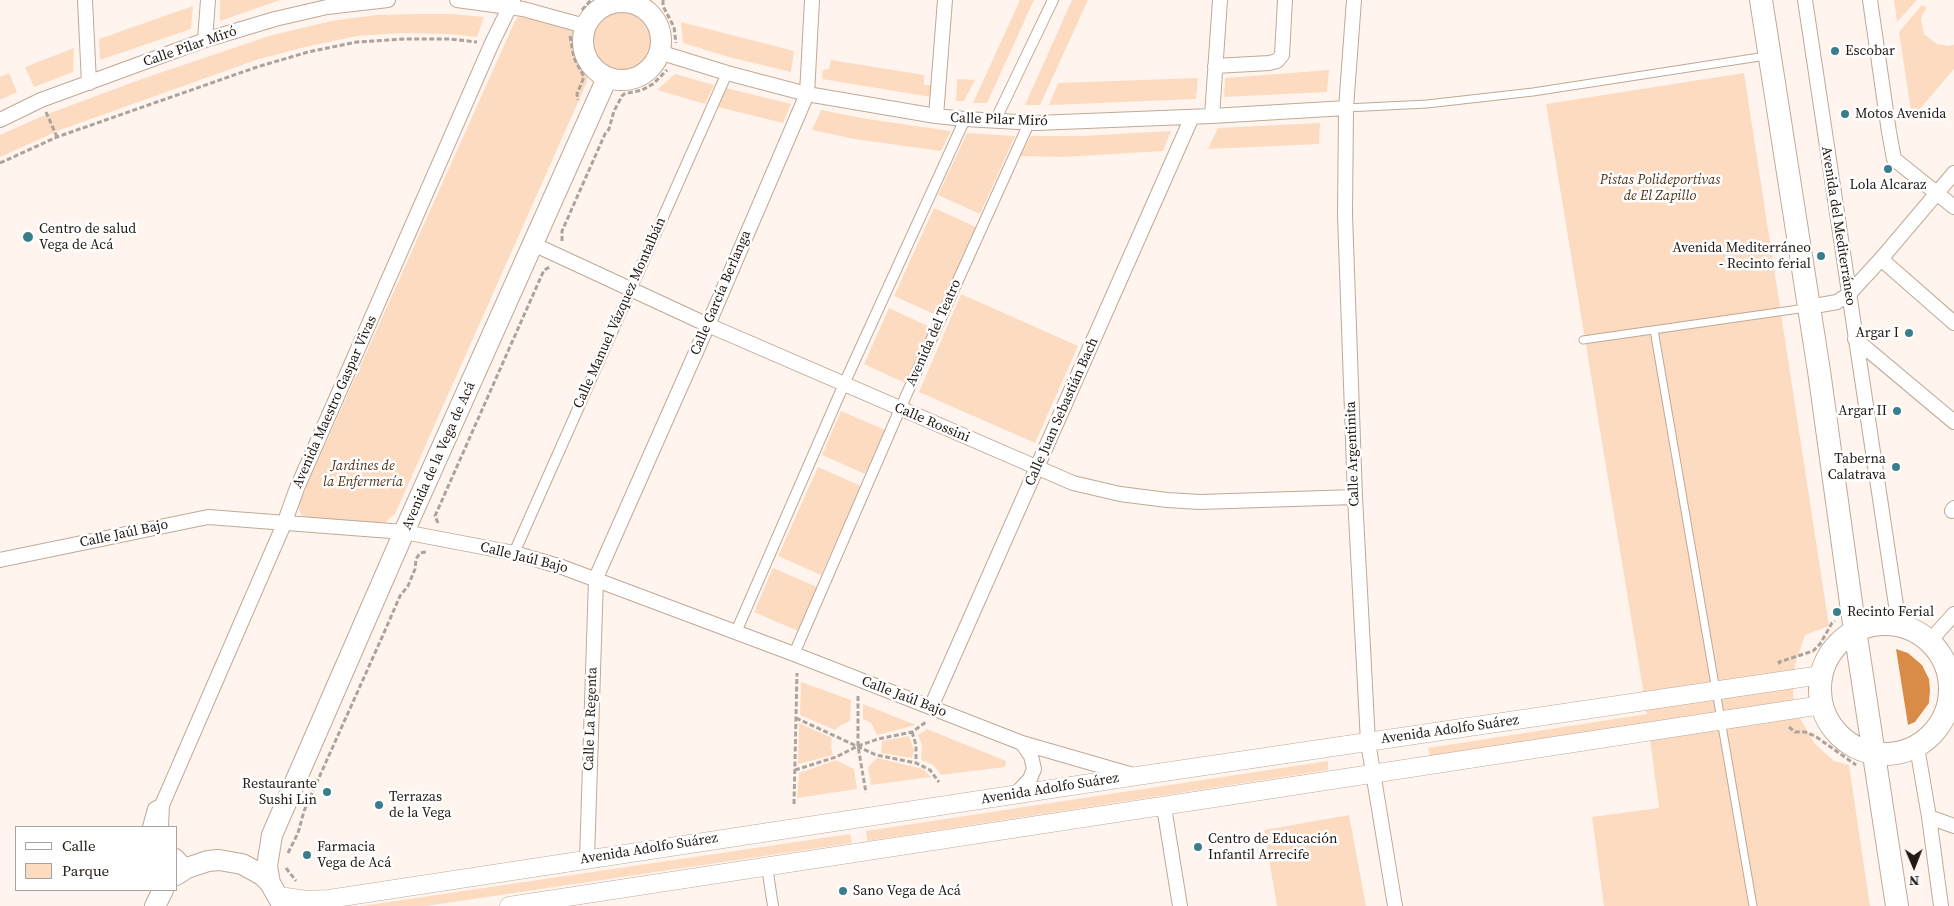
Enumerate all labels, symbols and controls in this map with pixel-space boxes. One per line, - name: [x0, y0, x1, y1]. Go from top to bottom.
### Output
- street label: Calle Pilar Miró: [141, 23, 239, 71]
- place label: Escobar: [1845, 43, 1895, 59]
- marker: Escobar: [1829, 45, 1841, 57]
- place label: Motos Avenida: [1855, 106, 1946, 122]
- marker: Motos Avenida: [1839, 108, 1851, 120]
- street label: Calle Pilar Miró: [950, 110, 1048, 130]
- street label: Avenida del Mediterráneo: [1817, 145, 1859, 307]
- marker: Lola Alcaraz: [1882, 163, 1894, 175]
- park label: Pistas Polideportivas de El Zapillo: [1600, 172, 1720, 204]
- place label: Lola Alcaraz: [1850, 177, 1926, 193]
- street label: Calle Manuel Vázquez Montalbán: [570, 215, 670, 411]
- place label: Centro de salud Vega de Acá: [39, 221, 136, 253]
- street label: Calle García Berlanga: [687, 228, 755, 358]
- marker: Centro de salud Vega de Acá: [21, 230, 35, 244]
- place label: Avenida Mediterráneo - Recinto ferial: [1672, 240, 1811, 272]
- marker: Avenida Mediterráneo - Recinto ferial: [1815, 250, 1827, 262]
- street label: Avenida del Teatro: [903, 277, 965, 389]
- street label: Avenida Maestro Gaspar Vivas: [289, 313, 381, 491]
- place label: Argar I: [1856, 325, 1899, 341]
- marker: Argar I: [1903, 327, 1915, 339]
- street label: Calle Juan Sebastián Bach: [1022, 335, 1102, 489]
- street label: Avenida de la Vega de Acá: [399, 379, 479, 533]
- street label: Calle Rossini: [892, 400, 972, 446]
- street label: Calle Argentinita: [1343, 401, 1363, 507]
- place label: Argar II: [1838, 403, 1887, 419]
- marker: Argar II: [1891, 405, 1903, 417]
- place label: Taberna Calatrava: [1828, 451, 1886, 484]
- park label: Jardines de la Enfermería: [323, 458, 403, 491]
- marker: Taberna Calatrava: [1890, 461, 1902, 473]
- street label: Calle Jaúl Bajo: [78, 516, 170, 552]
- street label: Calle Jaúl Bajo: [478, 539, 570, 577]
- place label: Recinto Ferial: [1847, 604, 1934, 620]
- marker: Recinto Ferial: [1831, 606, 1843, 618]
- street label: Calle La Regenta: [581, 667, 601, 771]
- street label: Calle Jaúl Bajo: [859, 673, 949, 721]
- street label: Avenida Adolfo Suárez: [1380, 712, 1520, 748]
- street label: Avenida Adolfo Suárez: [980, 770, 1120, 808]
- place label: Restaurante Sushi Lin: [242, 776, 317, 809]
- marker: Restaurante Sushi Lin: [321, 786, 333, 798]
- place label: Terrazas de la Vega: [389, 789, 451, 822]
- marker: Terrazas de la Vega: [373, 799, 385, 811]
- legend: [15, 826, 178, 891]
- street label: Avenida Adolfo Suárez: [579, 830, 719, 868]
- place label: Centro de Educación Infantil Arrecife: [1208, 831, 1337, 864]
- text: Calle: [62, 835, 96, 856]
- place label: Farmacia Vega de Acá: [317, 839, 391, 872]
- marker: Centro de Educación Infantil Arrecife: [1192, 841, 1204, 853]
- north arrow: [1889, 841, 1939, 891]
- marker: Farmacia Vega de Acá: [301, 849, 313, 861]
- text: Parque: [62, 860, 109, 881]
- text: N: [1909, 871, 1920, 891]
- place label: Sano Vega de Acá: [853, 883, 961, 899]
- marker: Sano Vega de Acá: [837, 885, 849, 897]

